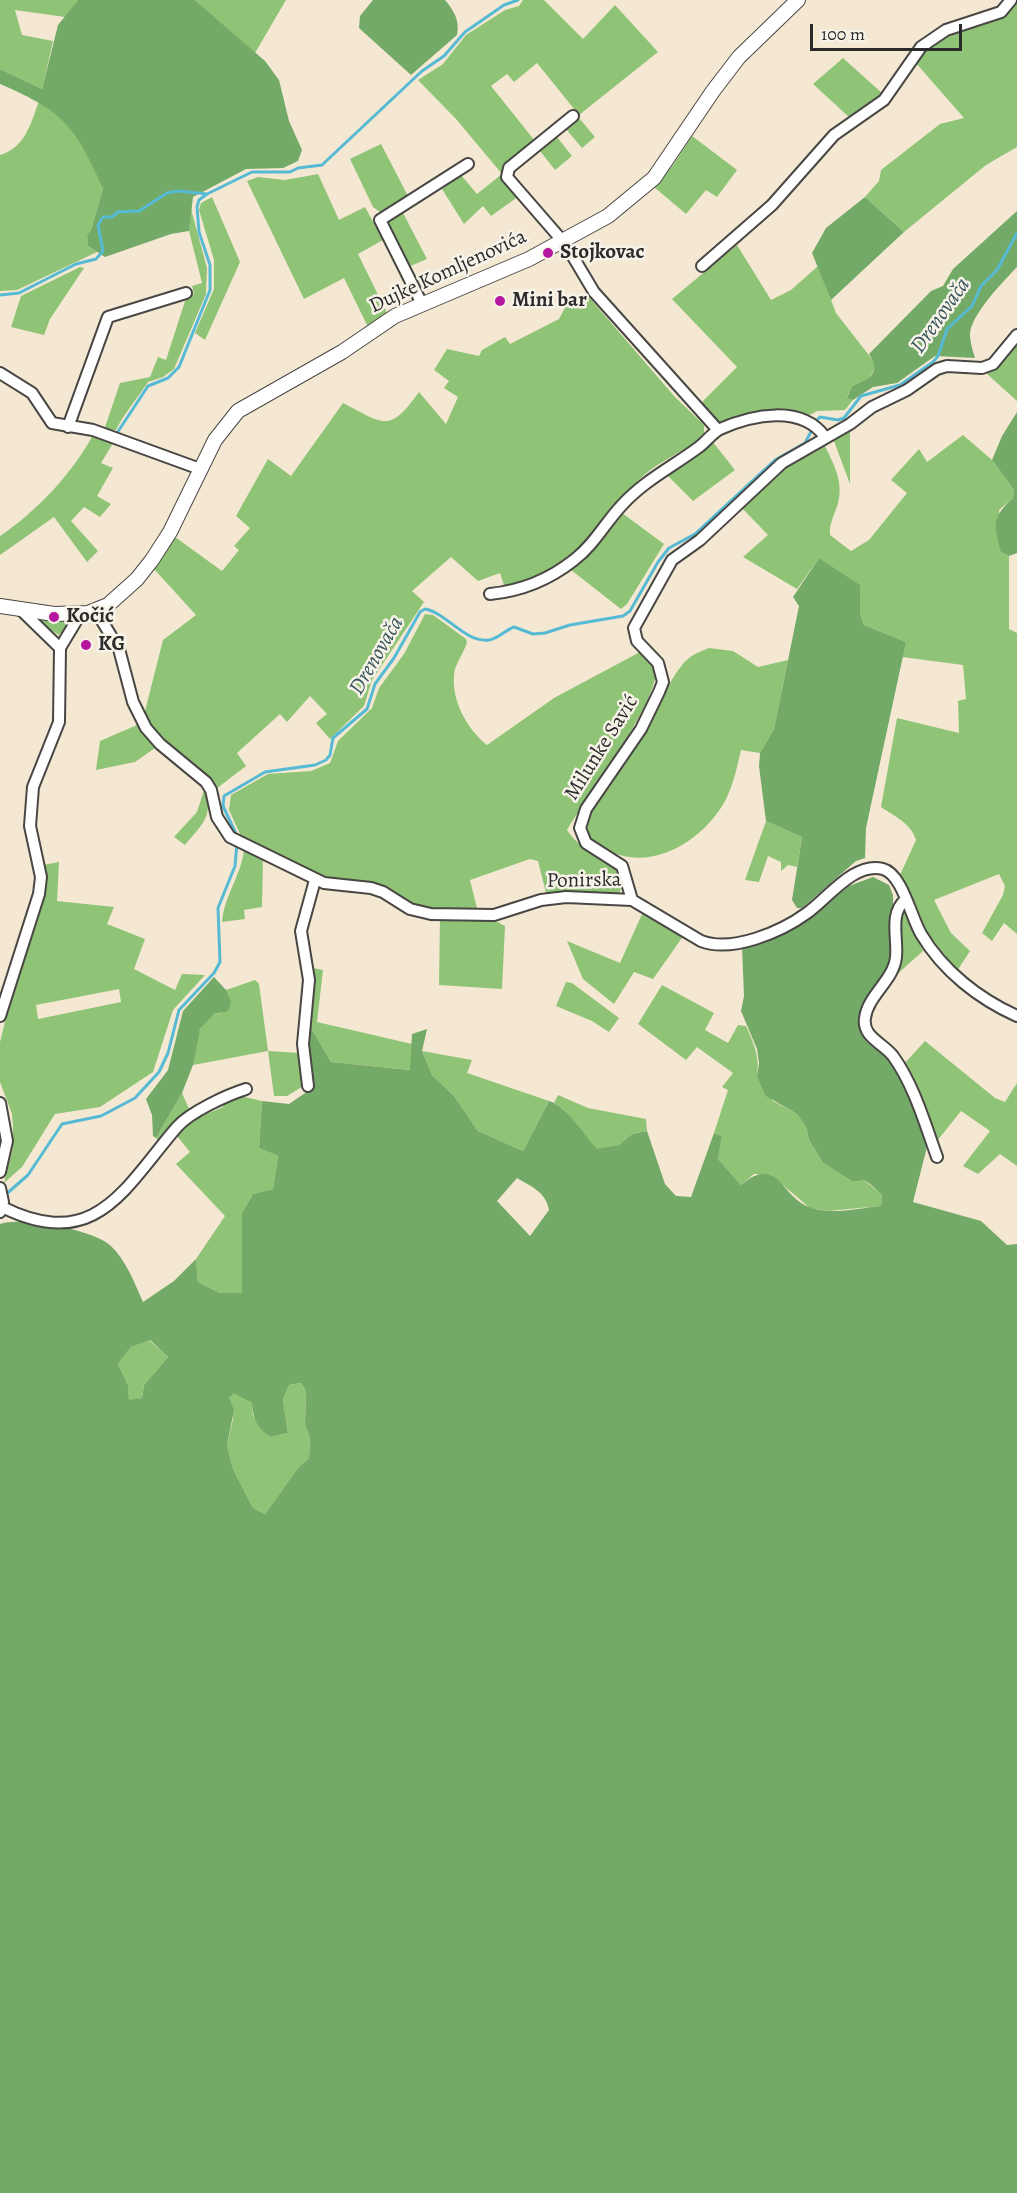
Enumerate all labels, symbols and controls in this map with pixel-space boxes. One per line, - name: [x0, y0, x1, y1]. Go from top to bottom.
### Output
- scale bar: [813, 12, 964, 50]
- text: 100 m: [821, 22, 865, 46]
- street label: Dujke Komljenovića: [365, 225, 531, 319]
- place label: Stojkovac: [560, 240, 645, 266]
- marker: Stojkovac: [541, 246, 555, 260]
- water label: Drenovača: [906, 273, 976, 359]
- place label: Mini bar: [512, 288, 587, 314]
- marker: Mini bar: [493, 294, 507, 308]
- place label: Kočić: [66, 604, 114, 630]
- marker: Kočić: [47, 610, 61, 624]
- water label: Drenovača: [344, 612, 410, 700]
- place label: KG: [98, 632, 125, 658]
- marker: KG: [79, 638, 93, 652]
- street label: Milunke Savić: [560, 691, 644, 805]
- street label: Ponirska: [546, 868, 622, 894]

